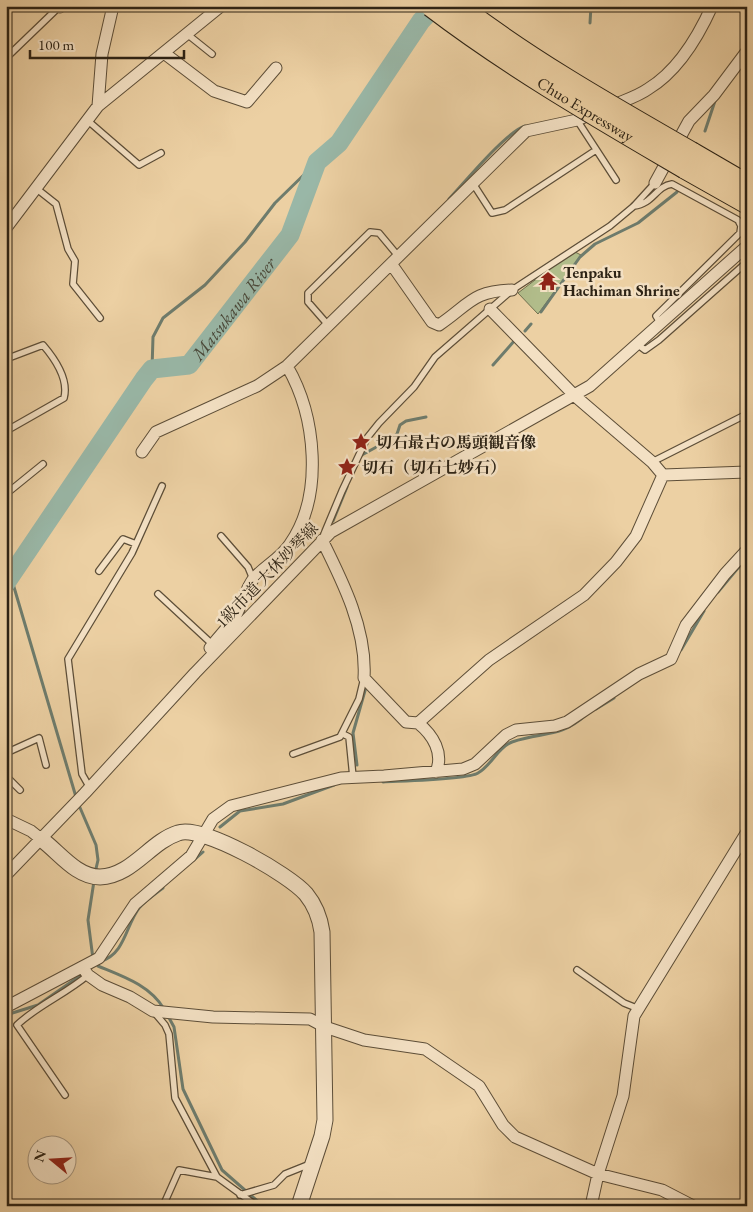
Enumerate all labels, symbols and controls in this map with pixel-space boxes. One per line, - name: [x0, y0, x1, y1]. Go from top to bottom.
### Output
- scale bar: [30, 28, 184, 60]
- text: 100 m: [38, 35, 75, 54]
- street label: Chuo Expressway: [533, 72, 639, 147]
- water label: Matsukawa River: [185, 251, 281, 365]
- place label: Tenpaku Hachiman Shrine: [563, 262, 680, 301]
- temple icon: Tenpaku Hachiman Shrine: [537, 270, 559, 292]
- place icon: 切石最古の馬頭観音像: [350, 431, 372, 453]
- place label: 切石最古の馬頭観音像: [376, 432, 536, 453]
- place icon: 切石（切石七妙石）: [336, 456, 358, 478]
- place label: 切石（切石七妙石）: [362, 457, 506, 478]
- street label: 1級市道 大休妙琴線: [211, 518, 323, 632]
- north arrow: [28, 1134, 78, 1184]
- text: N: [29, 1147, 50, 1164]

